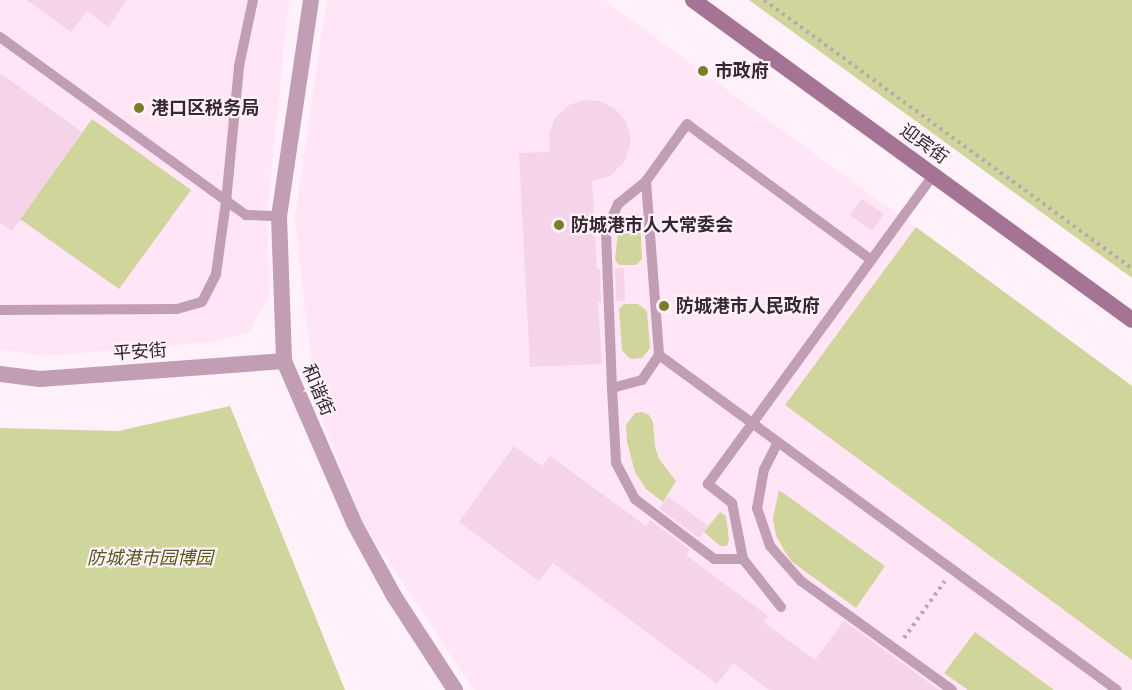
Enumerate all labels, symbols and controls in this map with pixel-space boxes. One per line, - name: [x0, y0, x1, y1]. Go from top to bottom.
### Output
- place label: 市政府: [715, 60, 769, 82]
- marker: 市政府: [696, 64, 710, 78]
- place label: 港口区税务局: [151, 97, 259, 119]
- marker: 港口区税务局: [132, 101, 146, 115]
- street label: 迎宾街: [896, 119, 952, 169]
- place label: 防城港市人大常委会: [571, 214, 733, 236]
- marker: 防城港市人大常委会: [552, 218, 566, 232]
- place label: 防城港市人民政府: [676, 295, 820, 317]
- marker: 防城港市人民政府: [657, 299, 671, 313]
- street label: 平安街: [112, 339, 168, 365]
- street label: 和谐街: [298, 361, 338, 419]
- park label: 防城港市园博园: [87, 547, 213, 569]

